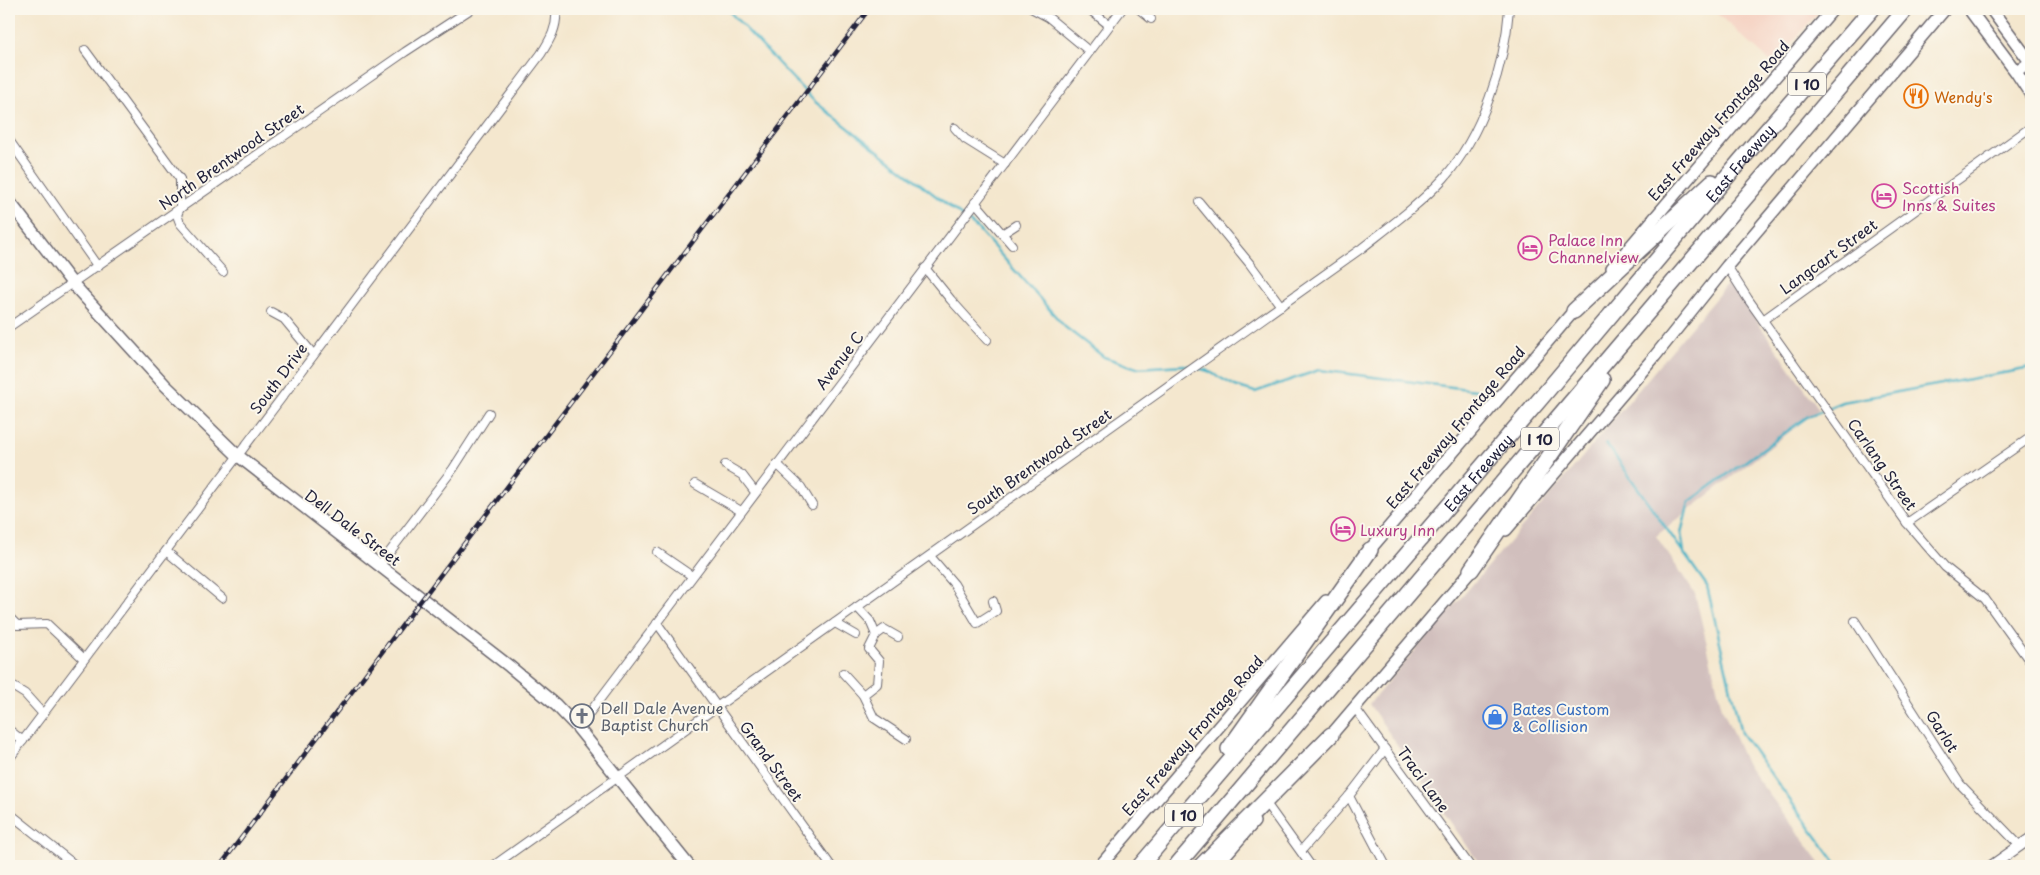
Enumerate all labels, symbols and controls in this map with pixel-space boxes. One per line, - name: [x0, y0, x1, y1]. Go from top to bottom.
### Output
- street label: East Freeway Frontage Road: [1643, 36, 1793, 204]
- road number: I 10: [1788, 72, 1826, 96]
- restaurant icon: Wendy's: [1903, 83, 1929, 109]
- place label: Wendy's: [1934, 85, 1993, 108]
- street label: North Brentwood Street: [154, 97, 308, 215]
- street label: East Freeway: [1701, 120, 1777, 206]
- place label: Scottish Inns & Suites: [1902, 176, 1996, 216]
- hotel icon: Scottish Inns & Suites: [1871, 183, 1897, 209]
- street label: Langcart Street: [1774, 213, 1882, 299]
- place label: Palace Inn Channelview: [1548, 228, 1639, 268]
- hotel icon: Palace Inn Channelview: [1517, 235, 1543, 261]
- street label: Avenue C: [809, 326, 869, 394]
- street label: South Drive: [244, 338, 312, 418]
- street label: East Freeway Frontage Road: [1382, 342, 1528, 512]
- street label: South Brentwood Street: [962, 402, 1116, 520]
- street label: Carlang Street: [1843, 413, 1923, 515]
- road number: I 10: [1521, 428, 1559, 450]
- street label: East Freeway: [1440, 429, 1516, 515]
- street label: Dell Dale Street: [300, 483, 406, 571]
- hotel icon: Luxury Inn: [1330, 516, 1356, 542]
- place label: Luxury Inn: [1360, 518, 1435, 541]
- street label: East Freeway Frontage Road: [1116, 650, 1268, 820]
- place label: Dell Dale Avenue Baptist Church: [600, 696, 723, 736]
- place label: Bates Custom & Collision: [1512, 697, 1609, 737]
- church icon: Dell Dale Avenue Baptist Church: [569, 703, 595, 729]
- shop icon: Bates Custom & Collision: [1482, 704, 1508, 730]
- street label: Garlot: [1921, 705, 1965, 757]
- street label: Grand Street: [735, 716, 809, 806]
- street label: Traci Lane: [1392, 741, 1456, 817]
- road number: I 10: [1165, 804, 1203, 826]

